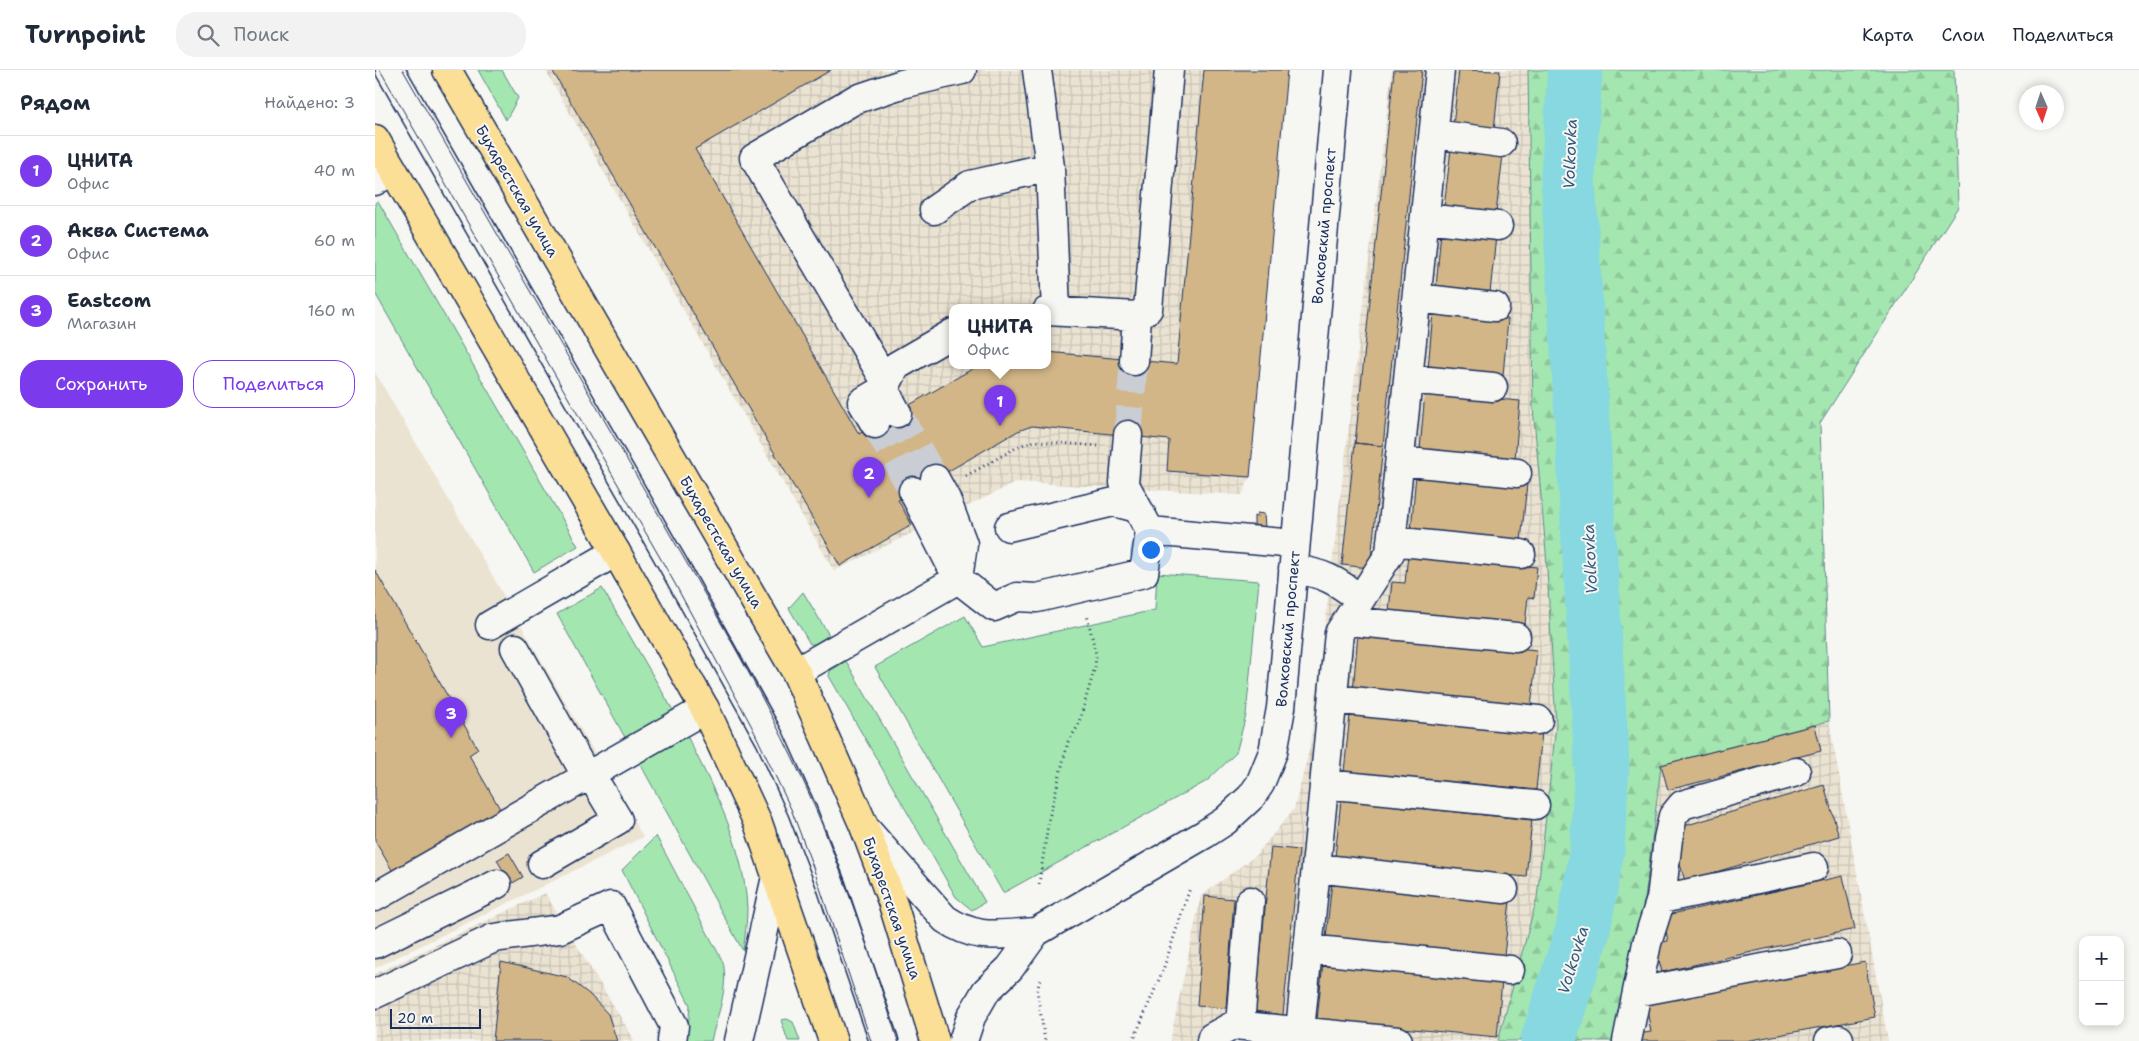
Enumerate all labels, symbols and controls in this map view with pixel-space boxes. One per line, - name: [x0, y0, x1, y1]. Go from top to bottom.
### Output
- search box: [176, 12, 526, 57]
- text: Turnpoint: [25, 19, 146, 51]
- icon: search: [194, 21, 222, 49]
- text: Поиск: [234, 22, 289, 47]
- text: Карта: [1862, 23, 1913, 47]
- text: Слои: [1941, 23, 1985, 47]
- text: Поделиться: [2013, 23, 2114, 47]
- north arrow: [2019, 85, 2064, 130]
- text: Рядом: [20, 89, 90, 117]
- text: Найдено: 3: [264, 92, 355, 113]
- water label: Volkovka: [1558, 118, 1582, 190]
- street label: Бухарестская улица: [471, 121, 563, 261]
- street label: Волковский проспект: [1307, 147, 1341, 305]
- text: ЦНИТА: [67, 148, 133, 173]
- text: 1: [32, 160, 40, 181]
- text: 40 m: [313, 160, 355, 181]
- text: Офис: [67, 173, 109, 194]
- text: Аква Система: [67, 218, 209, 243]
- text: 2: [30, 230, 42, 251]
- text: 60 m: [314, 230, 355, 251]
- text: Офис: [67, 243, 109, 264]
- text: Eastcom: [67, 288, 151, 313]
- text: 3: [30, 300, 42, 321]
- text: 160 m: [308, 300, 355, 321]
- popup: [949, 304, 1051, 369]
- text: Магазин: [67, 313, 136, 334]
- text: ЦНИТА: [967, 314, 1033, 339]
- text: Офис: [967, 339, 1009, 360]
- button: Сохранить: [20, 360, 183, 408]
- button: Поделиться: [193, 360, 355, 408]
- pin: 1: [984, 385, 1016, 426]
- pin: 2: [853, 457, 885, 498]
- street label: Бухарестская улица: [675, 472, 767, 612]
- water label: Volkovka: [1578, 523, 1602, 595]
- your location: [1138, 537, 1164, 563]
- street label: Волковский проспект: [1271, 550, 1305, 708]
- pin: 3: [435, 697, 467, 738]
- street label: Бухарестская улица: [858, 834, 926, 983]
- water label: Volkovka: [1553, 923, 1593, 997]
- map controls: [2079, 936, 2124, 1026]
- button: +: [2079, 936, 2124, 981]
- button: −: [2079, 981, 2124, 1026]
- scale bar: [390, 1006, 481, 1029]
- text: 20 m: [397, 1009, 433, 1027]

